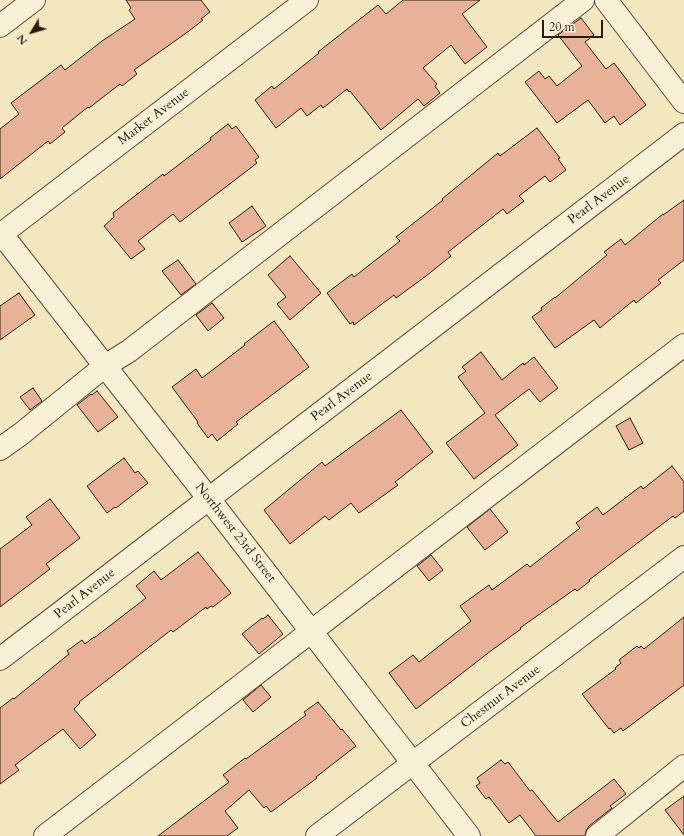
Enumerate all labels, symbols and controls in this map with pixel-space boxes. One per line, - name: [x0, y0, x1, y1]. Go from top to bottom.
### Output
- north arrow: [12, 12, 52, 52]
- scale bar: [544, 12, 605, 38]
- text: 20 m: [549, 19, 575, 35]
- text: N: [13, 31, 31, 48]
- street label: Market Avenue: [115, 85, 193, 149]
- street label: Pearl Avenue: [565, 172, 633, 228]
- street label: Pearl Avenue: [308, 369, 376, 425]
- street label: Northwest 23rd Street: [191, 480, 279, 586]
- street label: Pearl Avenue: [51, 565, 119, 623]
- street label: Chestnut Avenue: [458, 662, 544, 732]

